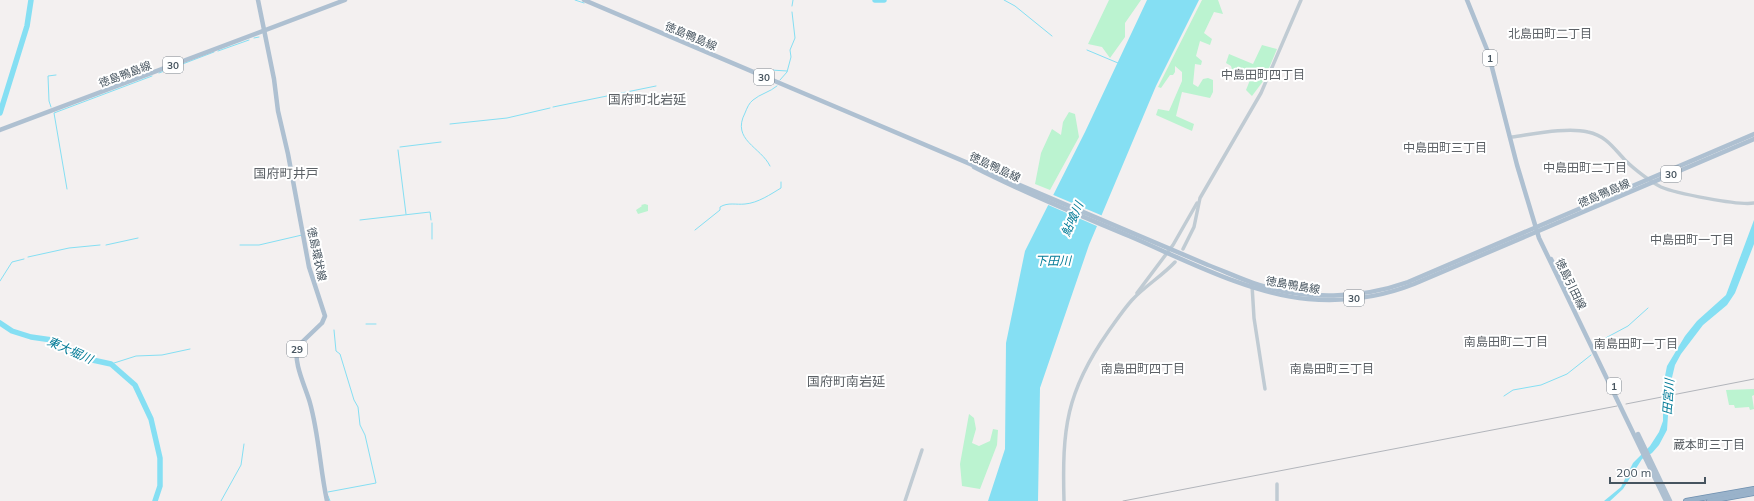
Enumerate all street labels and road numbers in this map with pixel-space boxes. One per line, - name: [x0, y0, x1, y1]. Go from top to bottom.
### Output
- street label: 徳島鴨島線: [663, 19, 719, 53]
- road number: 1: [1483, 50, 1497, 66]
- road number: 30: [163, 57, 183, 73]
- street label: 徳島鴨島線: [97, 58, 153, 90]
- road number: 30: [754, 69, 774, 85]
- street label: 徳島鴨島線: [967, 149, 1023, 185]
- road number: 30: [1661, 166, 1681, 182]
- street label: 徳島鴨島線: [1576, 176, 1632, 210]
- street label: 徳島環状線: [304, 226, 330, 282]
- street label: 徳島引田線: [1553, 256, 1589, 312]
- street label: 徳島鴨島線: [1265, 273, 1321, 297]
- road number: 30: [1344, 290, 1364, 306]
- road number: 29: [287, 341, 307, 357]
- road number: 1: [1607, 378, 1621, 394]

